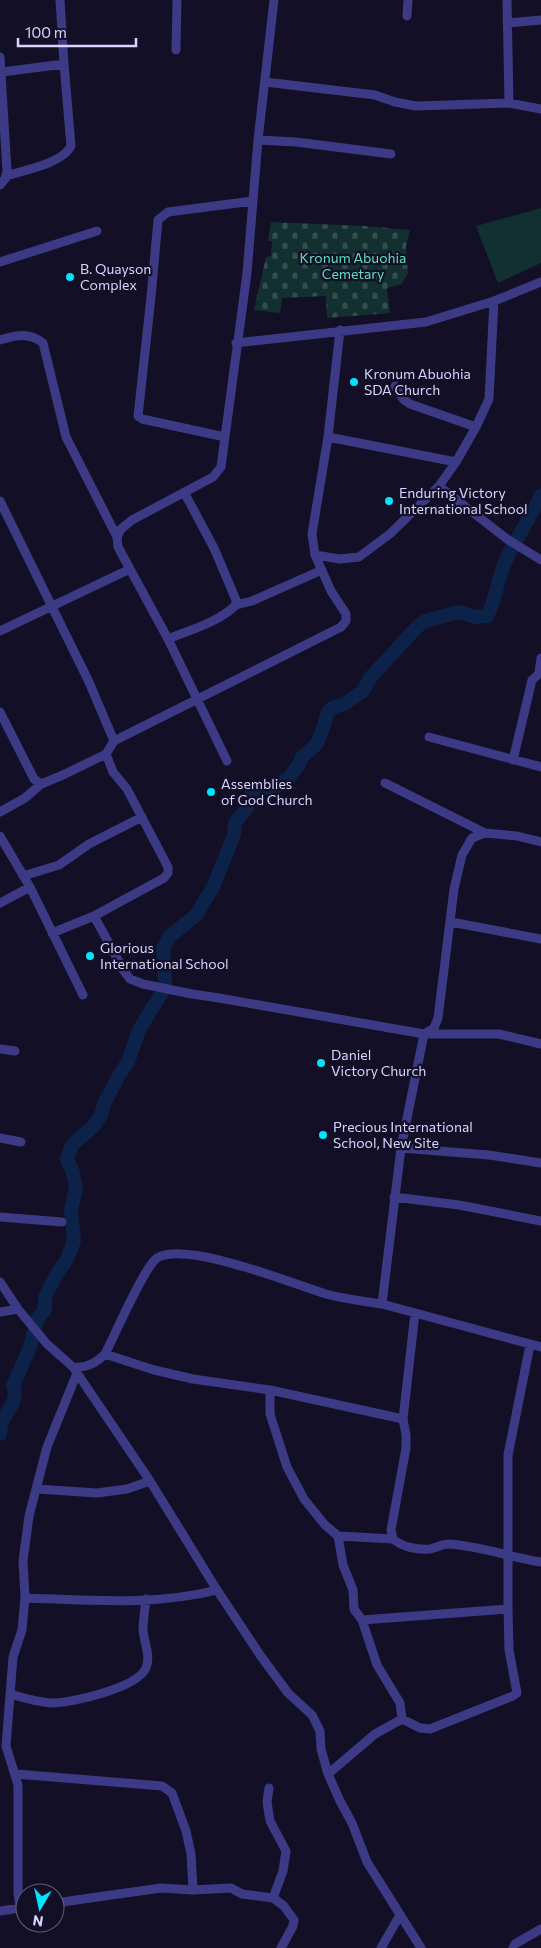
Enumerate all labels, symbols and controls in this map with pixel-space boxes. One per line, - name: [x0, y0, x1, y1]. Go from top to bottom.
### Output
- scale bar: [18, 15, 135, 47]
- text: 100 m: [25, 23, 67, 41]
- park label: Kronum Abuohia Cemetary: [300, 249, 406, 282]
- place label: B. Quayson Complex: [80, 260, 151, 293]
- marker: B. Quayson Complex: [64, 271, 76, 283]
- place label: Kronum Abuohia SDA Church: [364, 365, 471, 398]
- marker: Kronum Abuohia SDA Church: [348, 376, 360, 388]
- place label: Enduring Victory International School: [399, 484, 528, 517]
- marker: Enduring Victory International School: [383, 495, 395, 507]
- place label: Assemblies of God Church: [221, 775, 313, 808]
- marker: Assemblies of God Church: [205, 786, 217, 798]
- place label: Glorious International School: [100, 939, 229, 972]
- marker: Glorious International School: [84, 950, 96, 962]
- place label: Daniel Victory Church: [331, 1046, 426, 1079]
- marker: Daniel Victory Church: [315, 1057, 327, 1069]
- place label: Precious International School, New Site: [333, 1118, 473, 1151]
- marker: Precious International School, New Site: [317, 1129, 329, 1141]
- north arrow: [15, 1883, 65, 1933]
- text: N: [31, 1912, 44, 1931]

